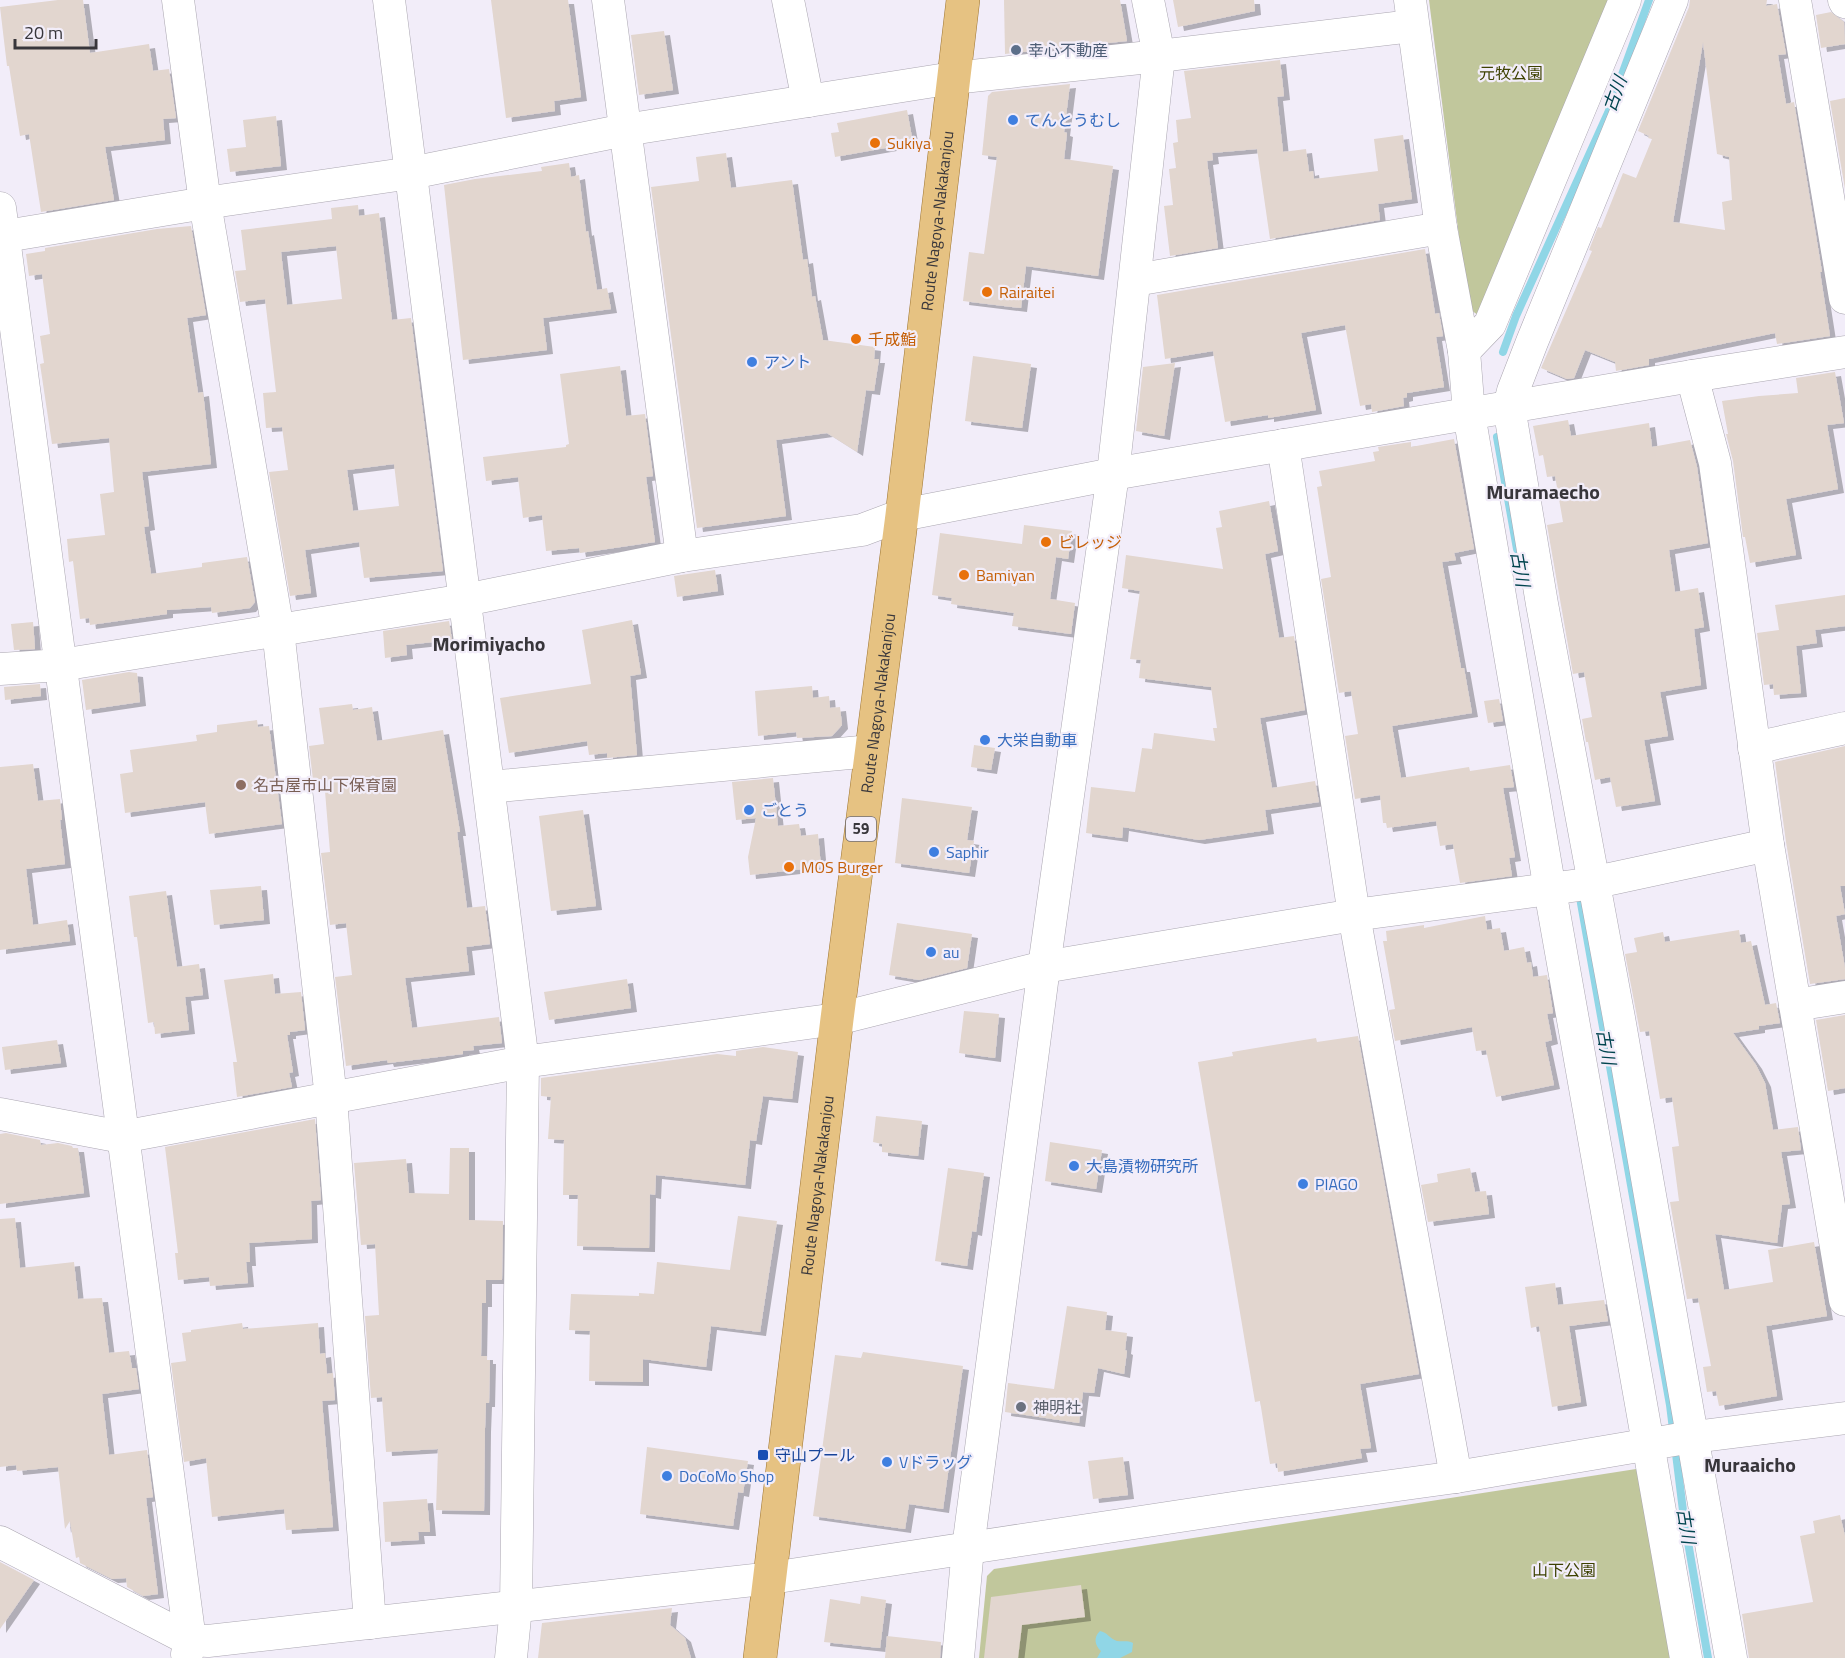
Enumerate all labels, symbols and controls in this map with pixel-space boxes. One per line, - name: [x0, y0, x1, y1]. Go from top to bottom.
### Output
- scale bar: [15, 12, 96, 50]
- text: 20 m: [24, 19, 63, 46]
- place label: 幸心不動産: [1028, 38, 1108, 62]
- marker: 幸心不動産: [1009, 43, 1023, 57]
- park label: 元牧公園: [1479, 61, 1543, 85]
- water label: 古川: [1596, 70, 1634, 115]
- place label: てんとうむし: [1025, 108, 1121, 132]
- marker: てんとうむし: [1006, 113, 1020, 127]
- street label: Route Nagoya-Nakakanjou: [914, 129, 959, 312]
- place label: Sukiya: [887, 131, 931, 155]
- marker: Sukiya: [868, 136, 882, 150]
- place label: Rairaitei: [999, 280, 1055, 304]
- marker: Rairaitei: [980, 285, 994, 299]
- place label: 千成鮨: [868, 327, 916, 351]
- marker: 千成鮨: [849, 332, 863, 346]
- place label: アント: [764, 350, 811, 374]
- marker: アント: [745, 355, 759, 369]
- district label: Muramaecho: [1486, 476, 1600, 507]
- place label: ビレッジ: [1058, 530, 1122, 554]
- marker: ビレッジ: [1039, 535, 1053, 549]
- water label: 古川: [1504, 549, 1537, 591]
- place label: Bamiyan: [976, 563, 1035, 587]
- marker: Bamiyan: [957, 568, 971, 582]
- street label: Route Nagoya-Nakakanjou: [854, 612, 901, 795]
- district label: Morimiyacho: [433, 628, 545, 659]
- place label: 大栄自動車: [997, 728, 1077, 752]
- marker: 大栄自動車: [978, 733, 992, 747]
- place label: 名古屋市山下保育園: [253, 773, 397, 797]
- marker: 名古屋市山下保育園: [234, 778, 248, 792]
- place label: ごとう: [761, 798, 809, 822]
- marker: ごとう: [742, 803, 756, 817]
- road number: 59: [846, 817, 876, 841]
- place label: Saphir: [946, 840, 989, 864]
- marker: Saphir: [927, 845, 941, 859]
- place label: MOS Burger: [801, 855, 883, 879]
- marker: MOS Burger: [782, 860, 796, 874]
- place label: au: [943, 940, 960, 964]
- marker: au: [924, 945, 938, 959]
- water label: 古川: [1590, 1027, 1623, 1069]
- street label: Route Nagoya-Nakakanjou: [794, 1094, 840, 1277]
- place label: 大島漬物研究所: [1086, 1154, 1198, 1178]
- marker: 大島漬物研究所: [1067, 1159, 1081, 1173]
- place label: PIAGO: [1315, 1172, 1358, 1196]
- marker: PIAGO: [1296, 1177, 1310, 1191]
- place label: 神明社: [1033, 1395, 1081, 1419]
- marker: 神明社: [1014, 1400, 1028, 1414]
- place label: 守山プール: [775, 1443, 855, 1467]
- marker: 守山プール: [756, 1448, 770, 1462]
- district label: Muraaicho: [1704, 1449, 1796, 1480]
- place label: Vドラッグ: [899, 1450, 972, 1474]
- marker: Vドラッグ: [880, 1455, 894, 1469]
- place label: DoCoMo Shop: [679, 1464, 774, 1488]
- marker: DoCoMo Shop: [660, 1469, 674, 1483]
- water label: 古川: [1670, 1506, 1703, 1548]
- park label: 山下公園: [1532, 1558, 1596, 1582]

